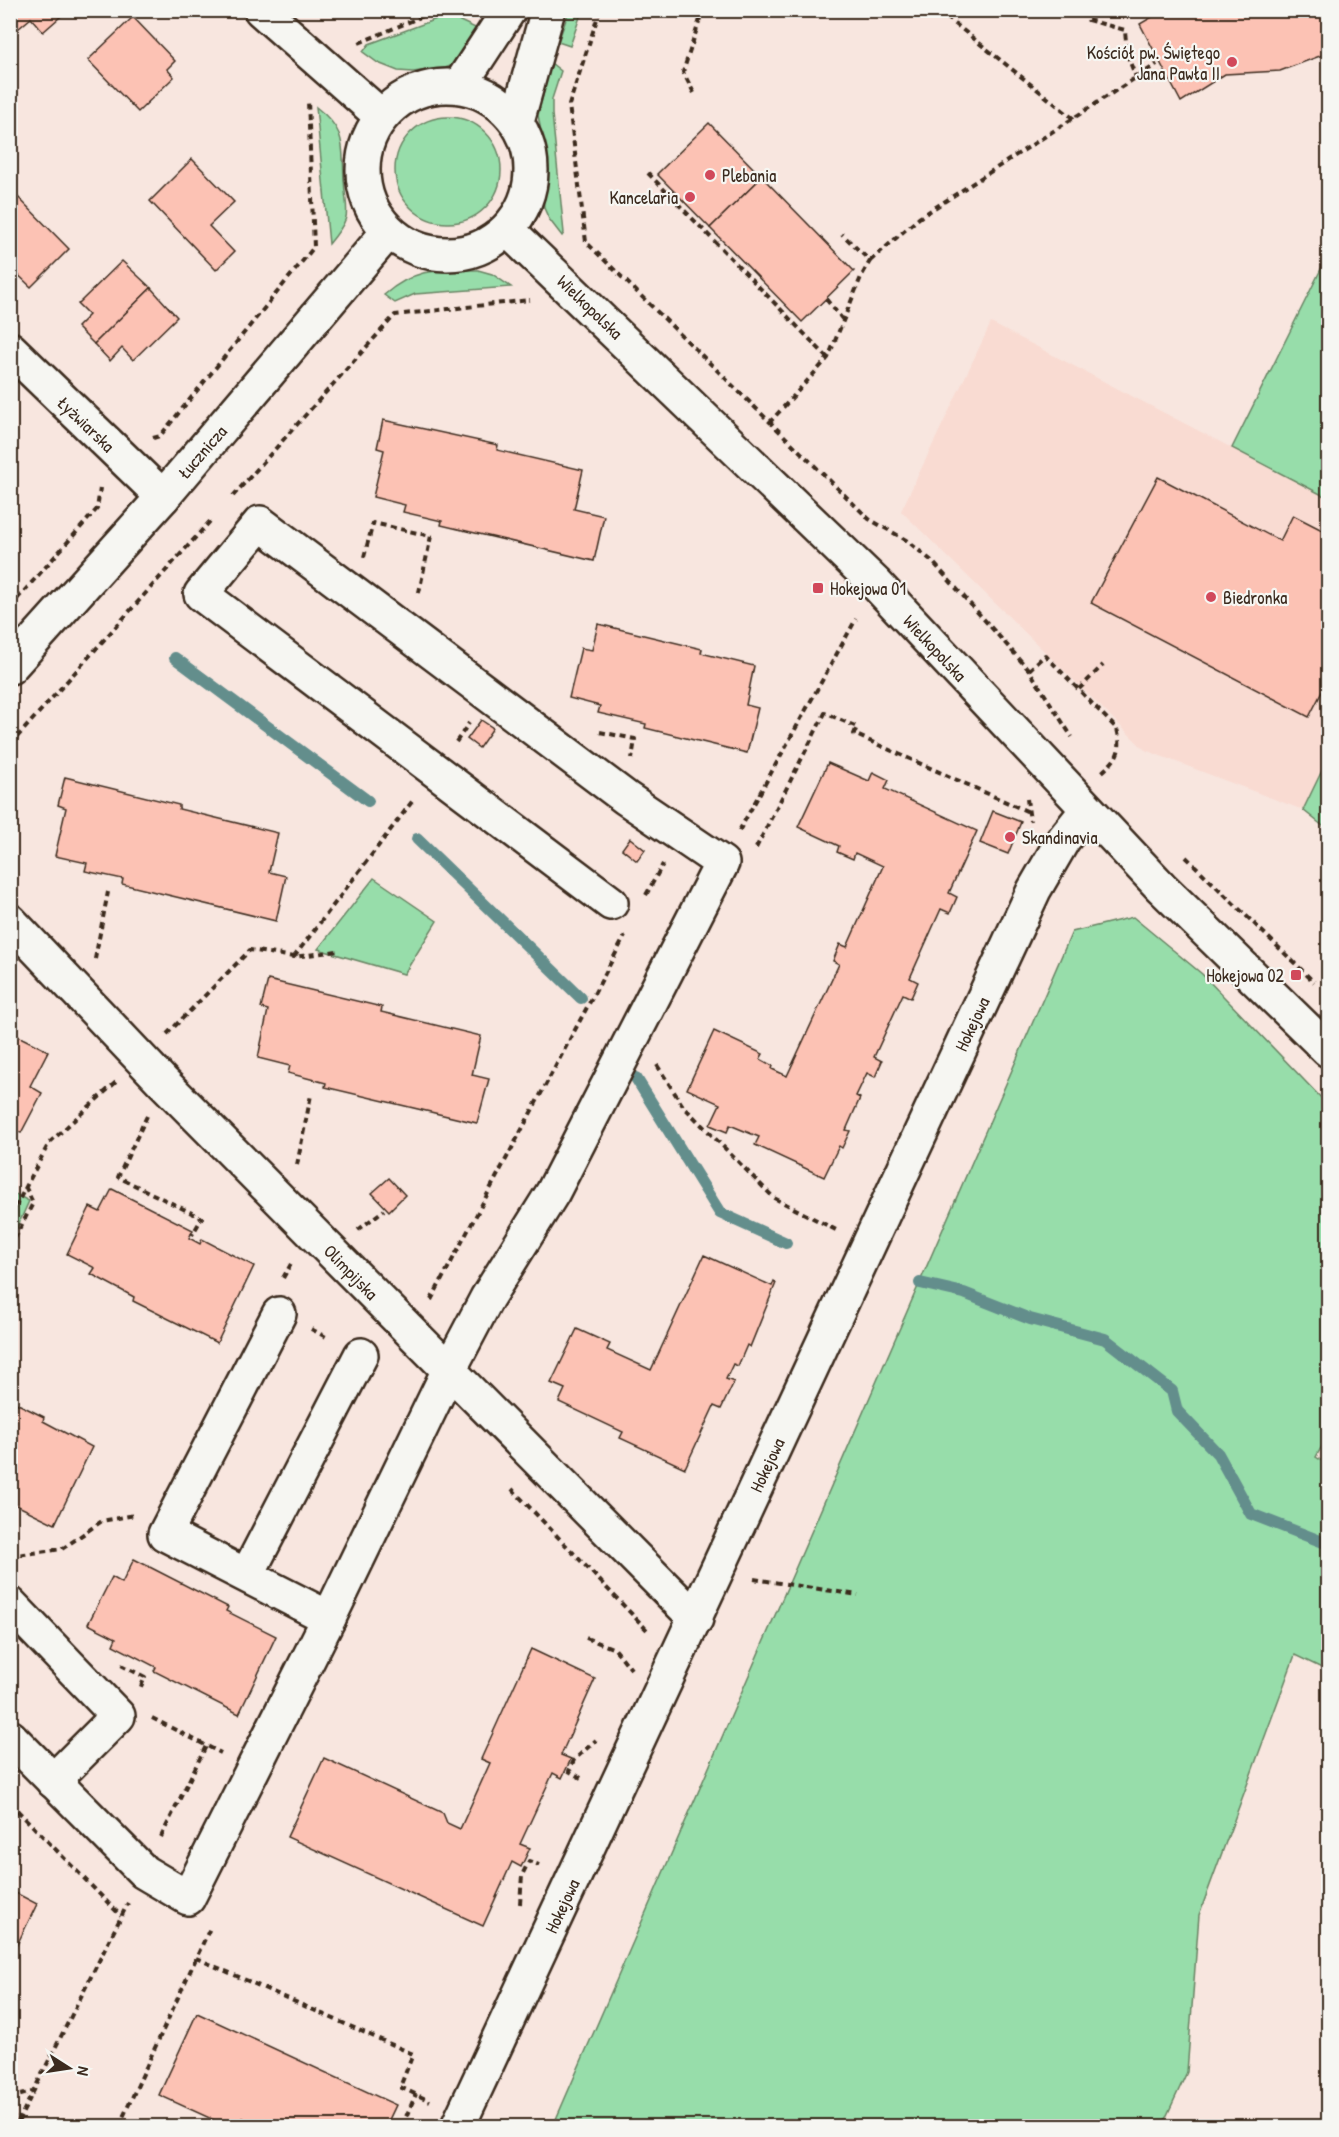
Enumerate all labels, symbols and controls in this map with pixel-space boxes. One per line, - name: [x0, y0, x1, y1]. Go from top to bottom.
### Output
- place label: Kościół pw. Świętego Jana Pawła II: [1087, 40, 1220, 86]
- marker: Kościół pw. Świętego Jana Pawła II: [1225, 55, 1239, 69]
- place label: Plebania: [722, 163, 776, 188]
- marker: Plebania: [703, 168, 717, 182]
- place label: Kancelaria: [609, 185, 678, 210]
- marker: Kancelaria: [683, 190, 697, 204]
- street label: Wielkopolska: [551, 269, 629, 345]
- street label: Łyżwiarska: [52, 390, 120, 458]
- street label: Łucznicza: [172, 420, 232, 484]
- place label: Hokejowa 01: [830, 576, 906, 601]
- marker: Hokejowa 01: [811, 581, 825, 595]
- place label: Biedronka: [1223, 585, 1287, 610]
- marker: Biedronka: [1204, 590, 1218, 604]
- street label: Wielkopolska: [898, 609, 972, 687]
- place label: Skandinavia: [1022, 825, 1097, 850]
- marker: Skandinavia: [1003, 830, 1017, 844]
- place label: Hokejowa 02: [1206, 963, 1285, 988]
- marker: Hokejowa 02: [1289, 968, 1303, 982]
- street label: Hokejowa: [949, 993, 995, 1055]
- street label: Olimpijska: [318, 1239, 384, 1305]
- street label: Hokejowa: [744, 1434, 790, 1496]
- street label: Hokejowa: [539, 1875, 585, 1937]
- north arrow: [39, 2038, 99, 2098]
- text: N: [72, 2065, 95, 2078]

